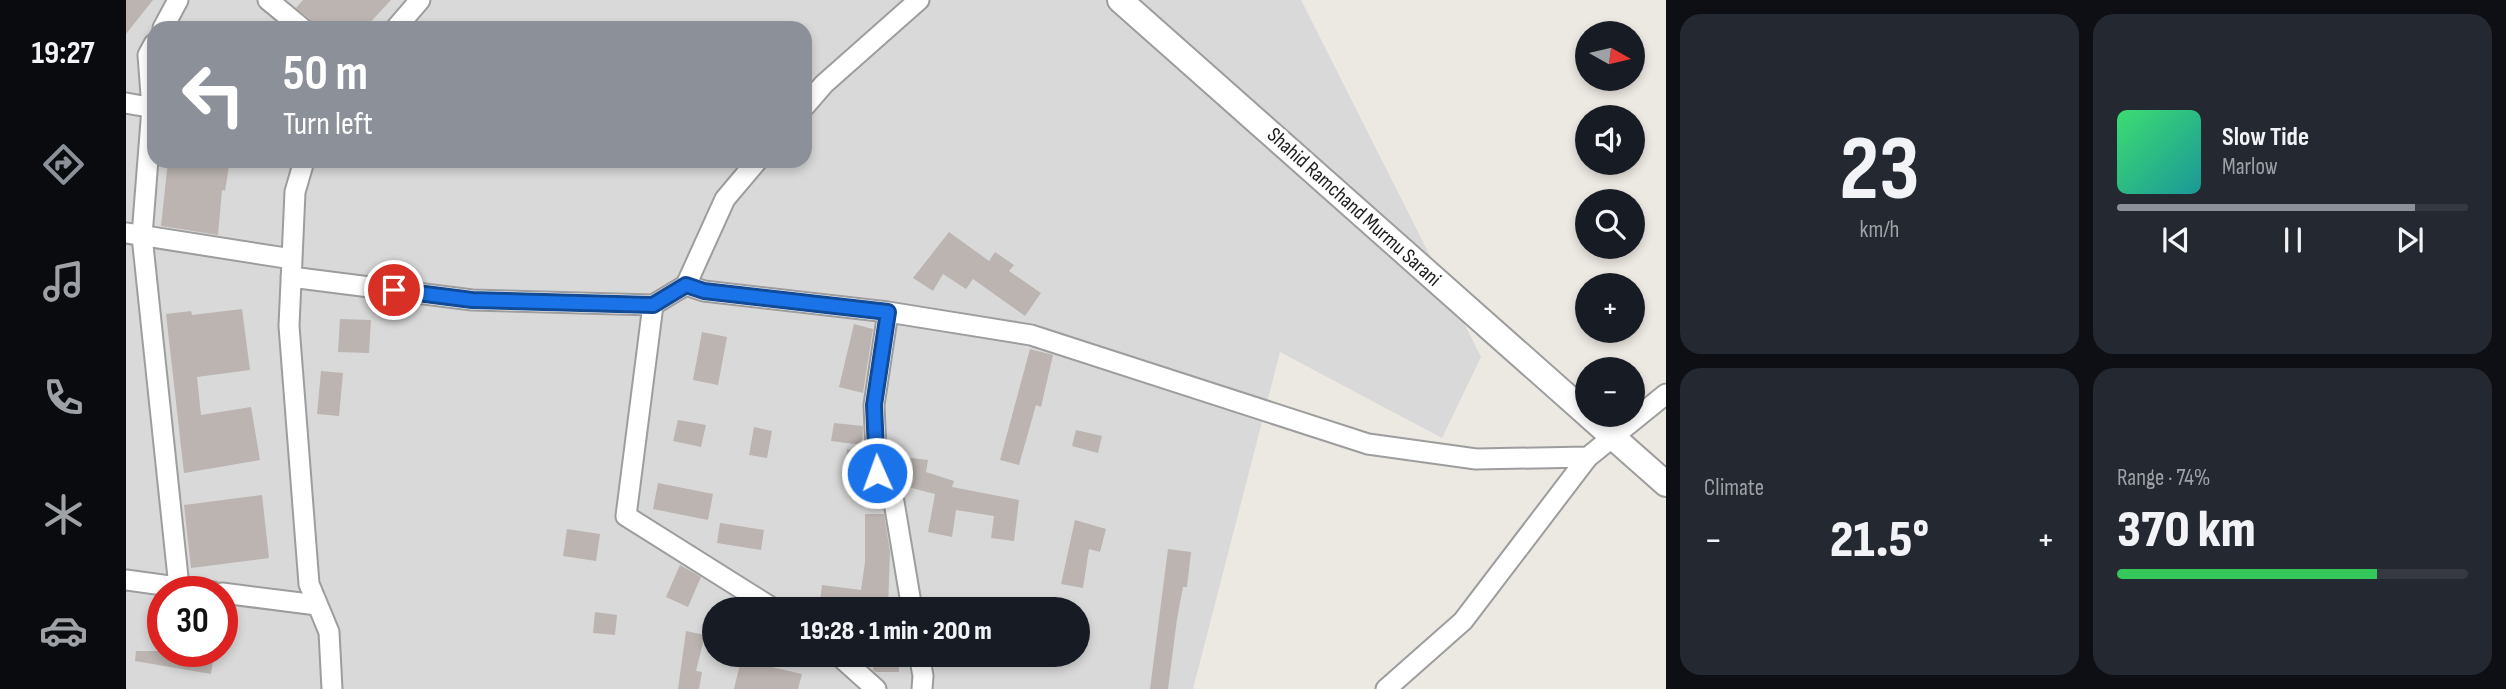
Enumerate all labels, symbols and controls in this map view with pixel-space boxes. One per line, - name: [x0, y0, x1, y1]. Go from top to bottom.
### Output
- north arrow: [1575, 21, 1645, 91]
- map controls: [1575, 21, 1645, 427]
- text: 19:27: [32, 34, 94, 73]
- text: 50 m: [283, 45, 368, 104]
- icon: left: [168, 49, 259, 140]
- text: Turn left: [283, 105, 373, 144]
- button: sound: [1575, 105, 1645, 175]
- text: 23: [1839, 116, 1920, 225]
- street label: Shahid Ramchand Murmu Sarani: [1262, 122, 1446, 292]
- text: Slow Tide: [2222, 122, 2309, 153]
- icon: directions: [39, 140, 88, 189]
- text: Marlow: [2222, 153, 2278, 181]
- button: search: [1575, 189, 1645, 259]
- text: km/h: [1860, 216, 1899, 244]
- icon: previous: [2157, 221, 2195, 259]
- icon: pause: [2274, 221, 2312, 259]
- icon: next: [2391, 221, 2429, 259]
- icon: music: [39, 257, 88, 306]
- pin: [364, 260, 424, 320]
- icon: arrive: [375, 271, 413, 309]
- button: +: [1575, 273, 1645, 343]
- button: −: [1575, 357, 1645, 427]
- icon: phone: [39, 373, 88, 422]
- position arrow: [840, 436, 914, 510]
- text: Range · 74%: [2117, 464, 2211, 492]
- text: Climate: [1704, 474, 1764, 502]
- icon: climate: [39, 490, 88, 539]
- text: 370 km: [2117, 499, 2256, 562]
- text: 21.5°: [1830, 509, 1929, 572]
- text: −: [1704, 518, 1723, 563]
- text: +: [2036, 518, 2055, 563]
- speed limit sign: 30: [147, 576, 238, 667]
- icon: car: [39, 606, 88, 655]
- text: 19:28 · 1 min · 200 m: [800, 616, 992, 647]

